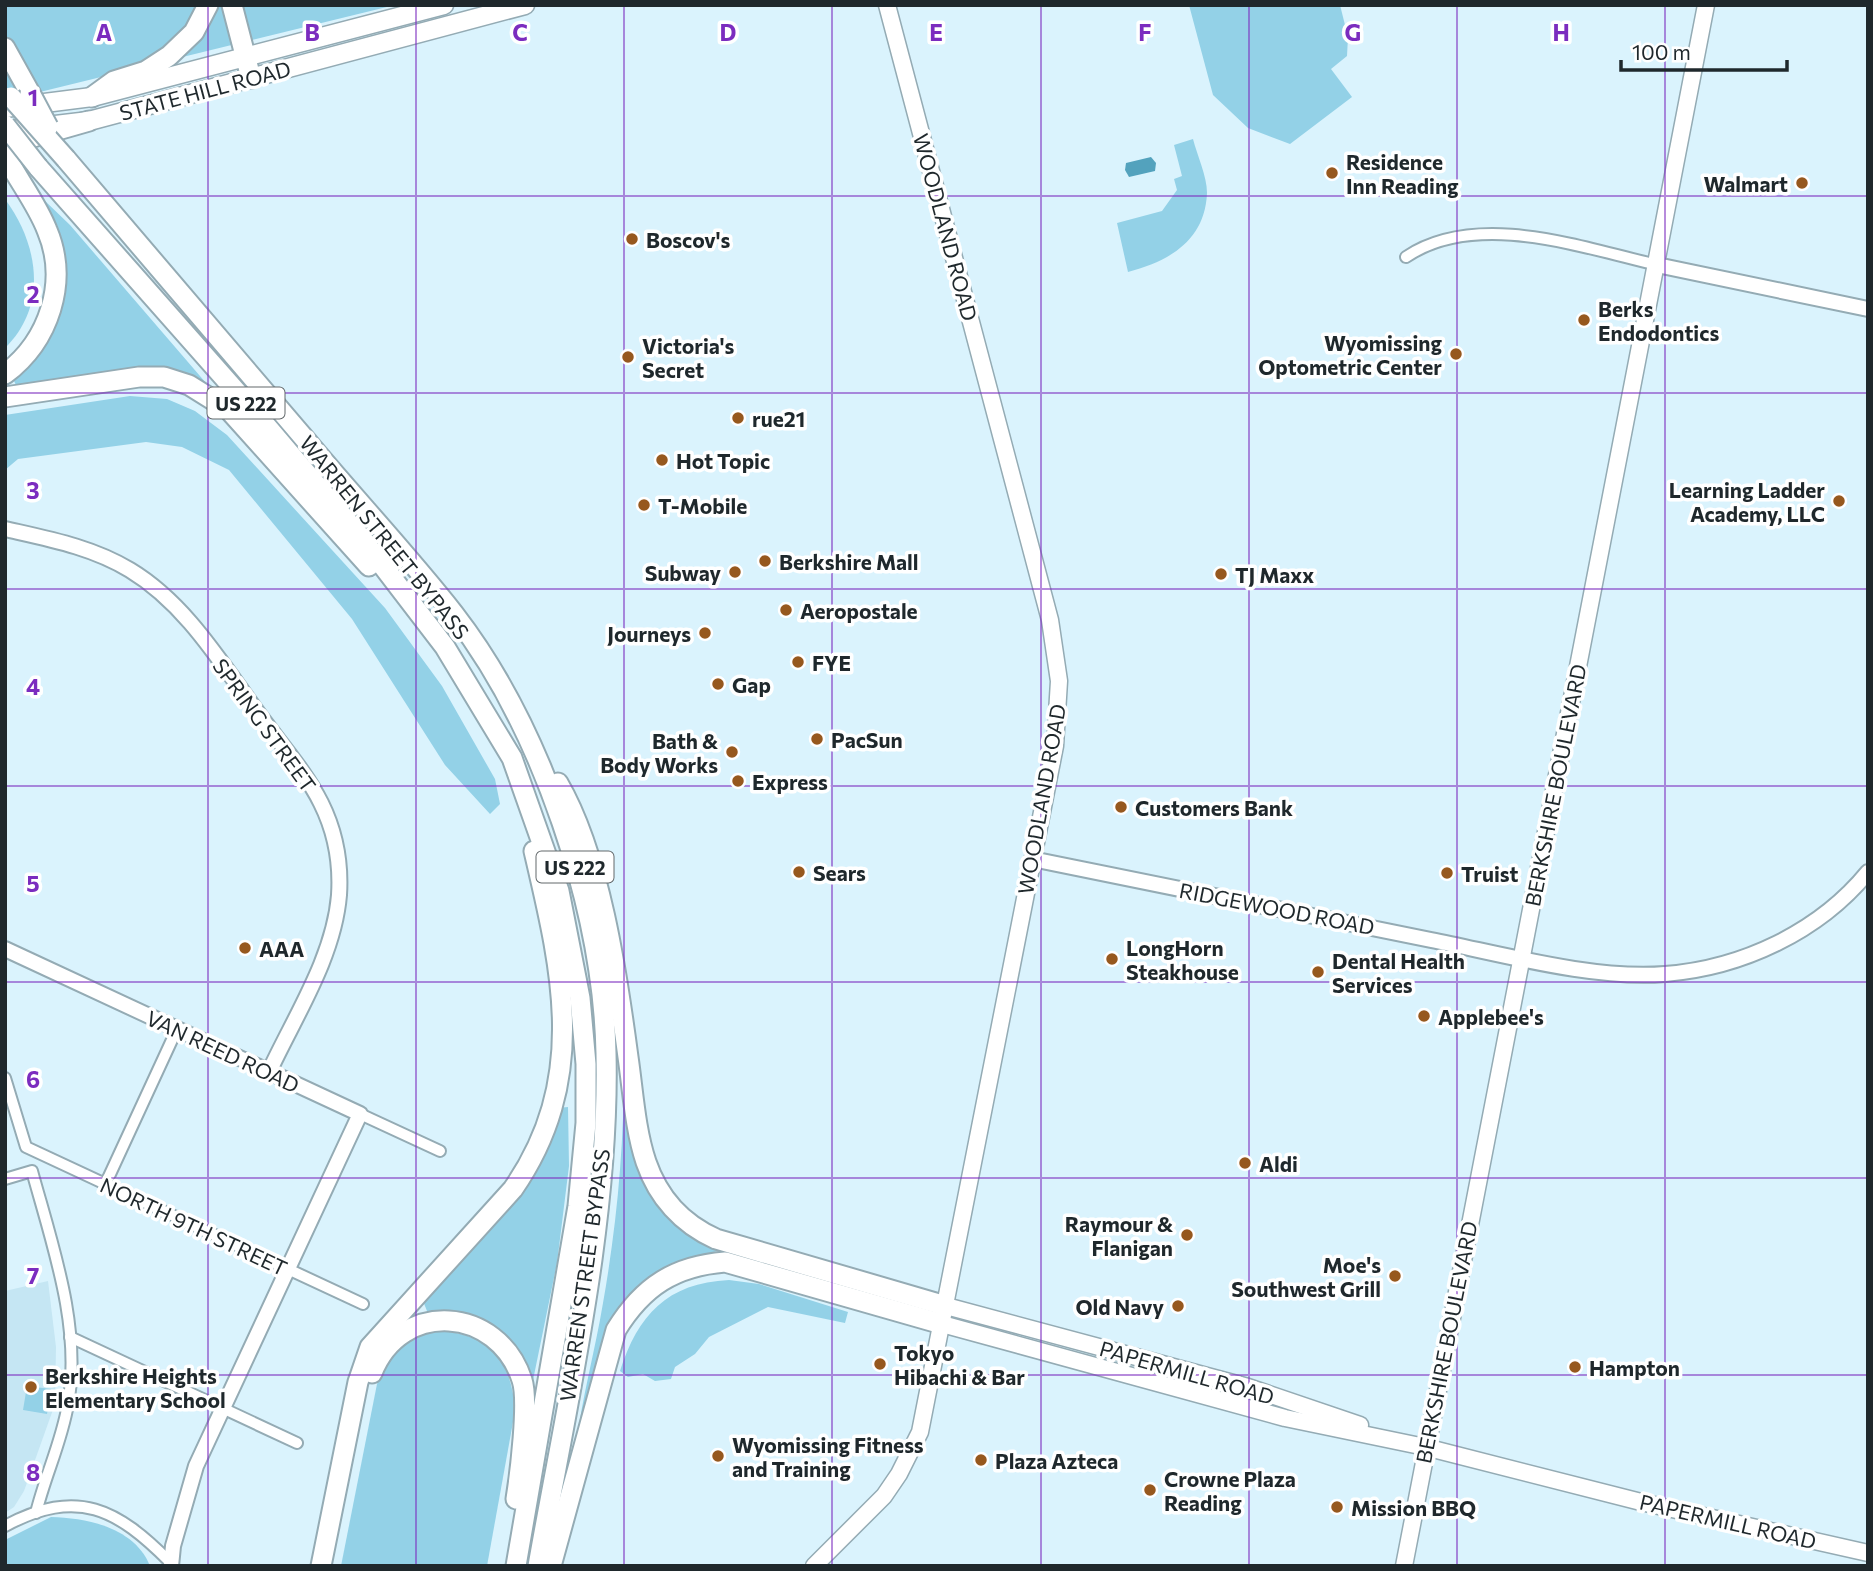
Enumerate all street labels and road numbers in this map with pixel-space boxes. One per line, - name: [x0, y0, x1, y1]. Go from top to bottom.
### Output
- street label: STATE HILL ROAD: [117, 55, 293, 125]
- street label: WOODLAND ROAD: [909, 131, 983, 323]
- road number: US 222: [208, 388, 284, 418]
- street label: WARREN STREET BYPASS: [295, 430, 475, 644]
- street label: SPRING STREET: [208, 653, 322, 797]
- street label: BERKSHIRE BOULEVARD: [1519, 662, 1591, 908]
- street label: WOODLAND ROAD: [1012, 702, 1070, 896]
- road number: US 222: [536, 852, 614, 882]
- street label: RIDGEWOOD ROAD: [1177, 877, 1377, 939]
- street label: VAN REED ROAD: [143, 1005, 303, 1097]
- street label: WARREN STREET BYPASS: [554, 1147, 614, 1403]
- street label: NORTH 9TH STREET: [97, 1172, 291, 1280]
- street label: BERKSHIRE BOULEVARD: [1410, 1219, 1482, 1465]
- street label: PAPERMILL ROAD: [1097, 1335, 1277, 1409]
- street label: PAPERMILL ROAD: [1637, 1489, 1819, 1553]

